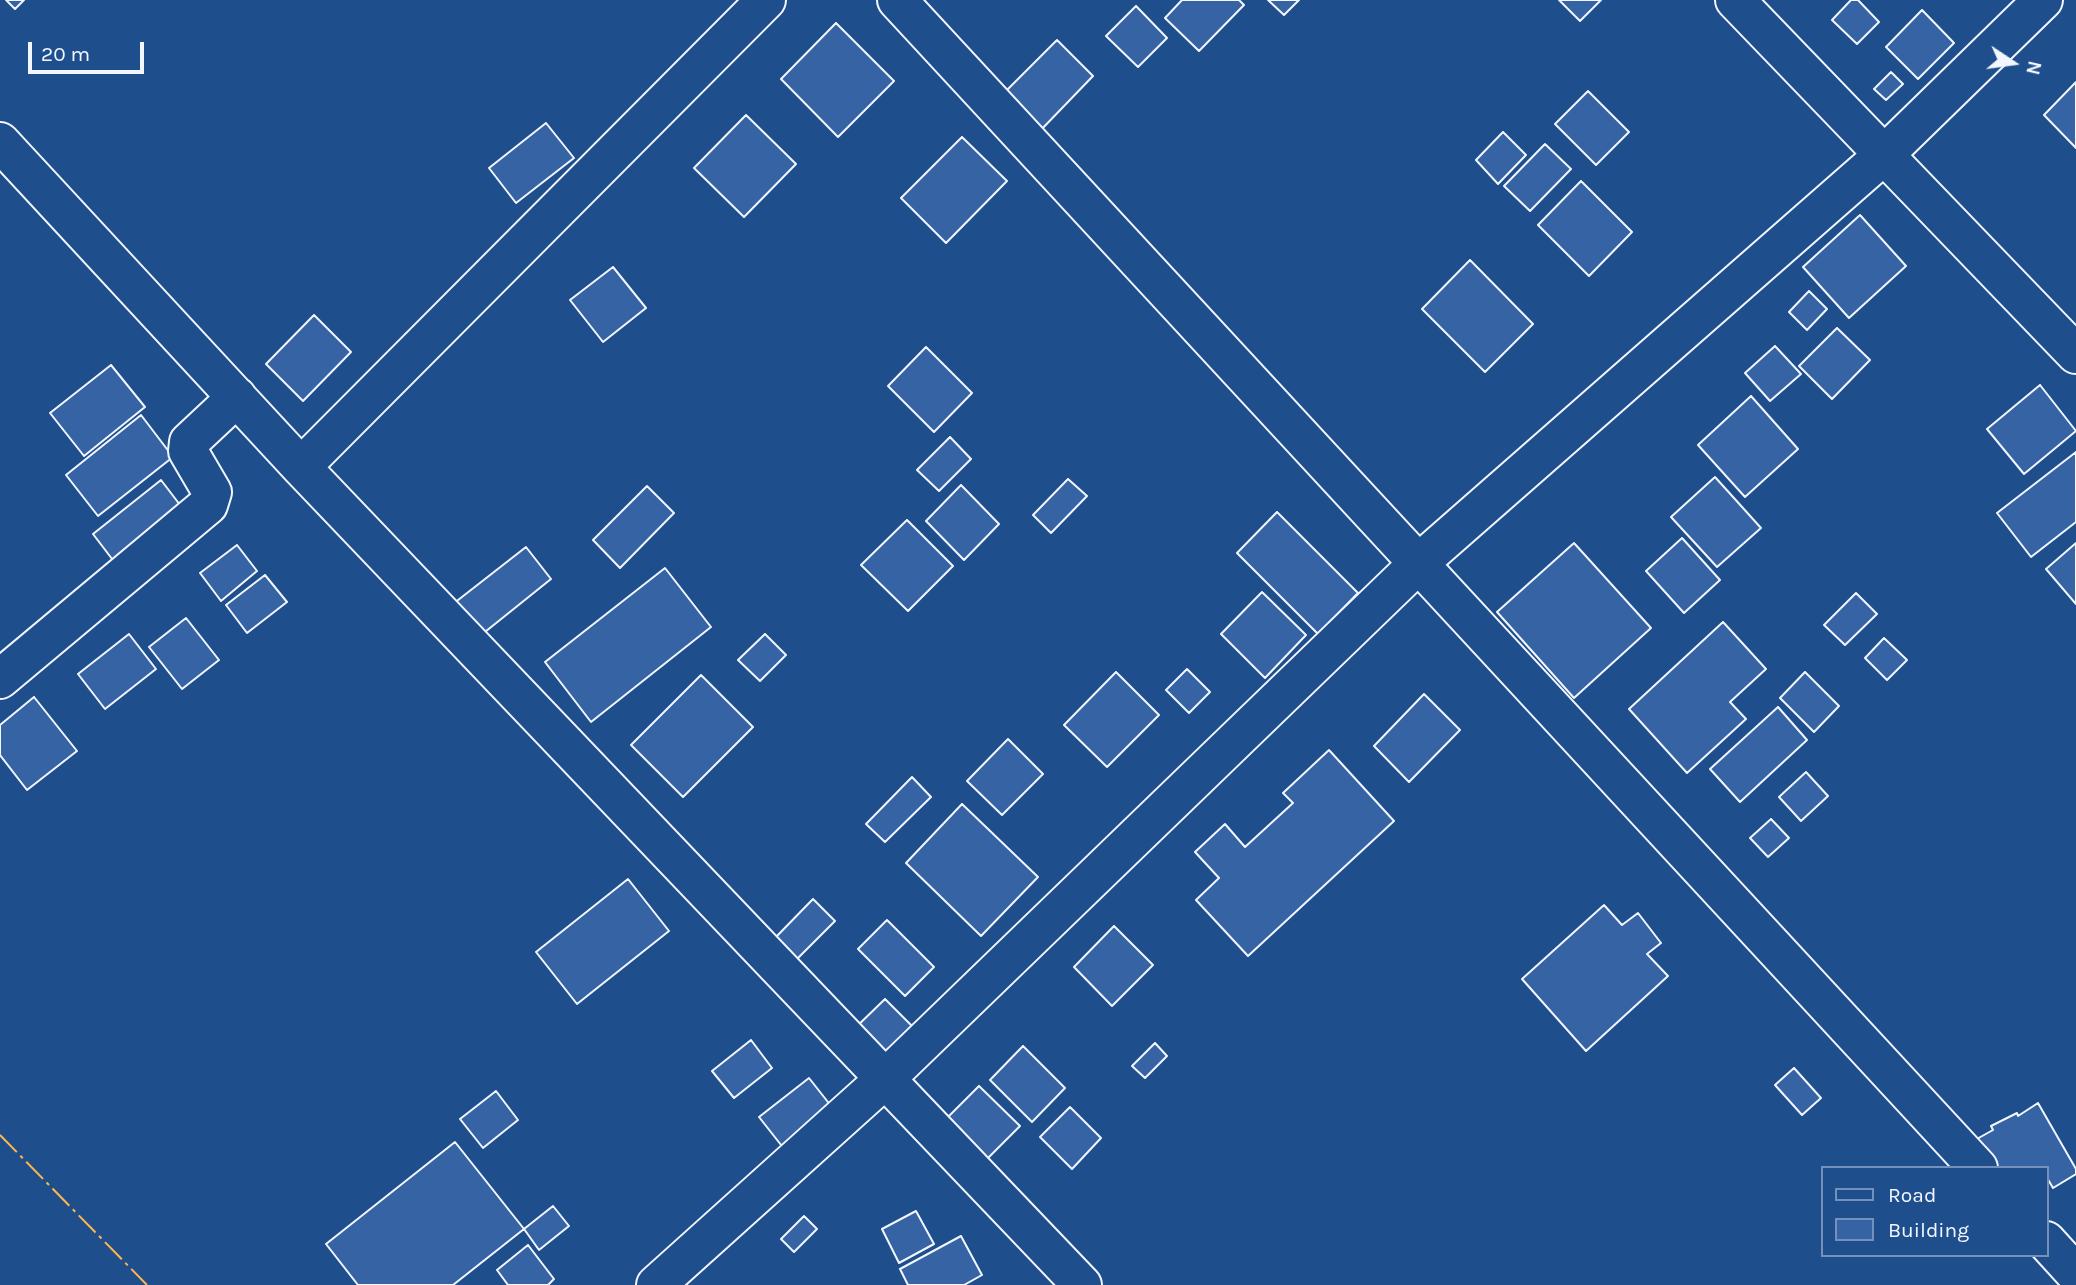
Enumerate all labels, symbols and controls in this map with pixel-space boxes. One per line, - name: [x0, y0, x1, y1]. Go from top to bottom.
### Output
- scale bar: [32, 28, 147, 72]
- north arrow: [1978, 28, 2048, 98]
- text: 20 m: [41, 42, 90, 66]
- text: N: [2021, 59, 2046, 77]
- legend: [1820, 1166, 2048, 1257]
- text: Road: [1888, 1183, 1936, 1207]
- text: Building: [1888, 1218, 1969, 1242]

